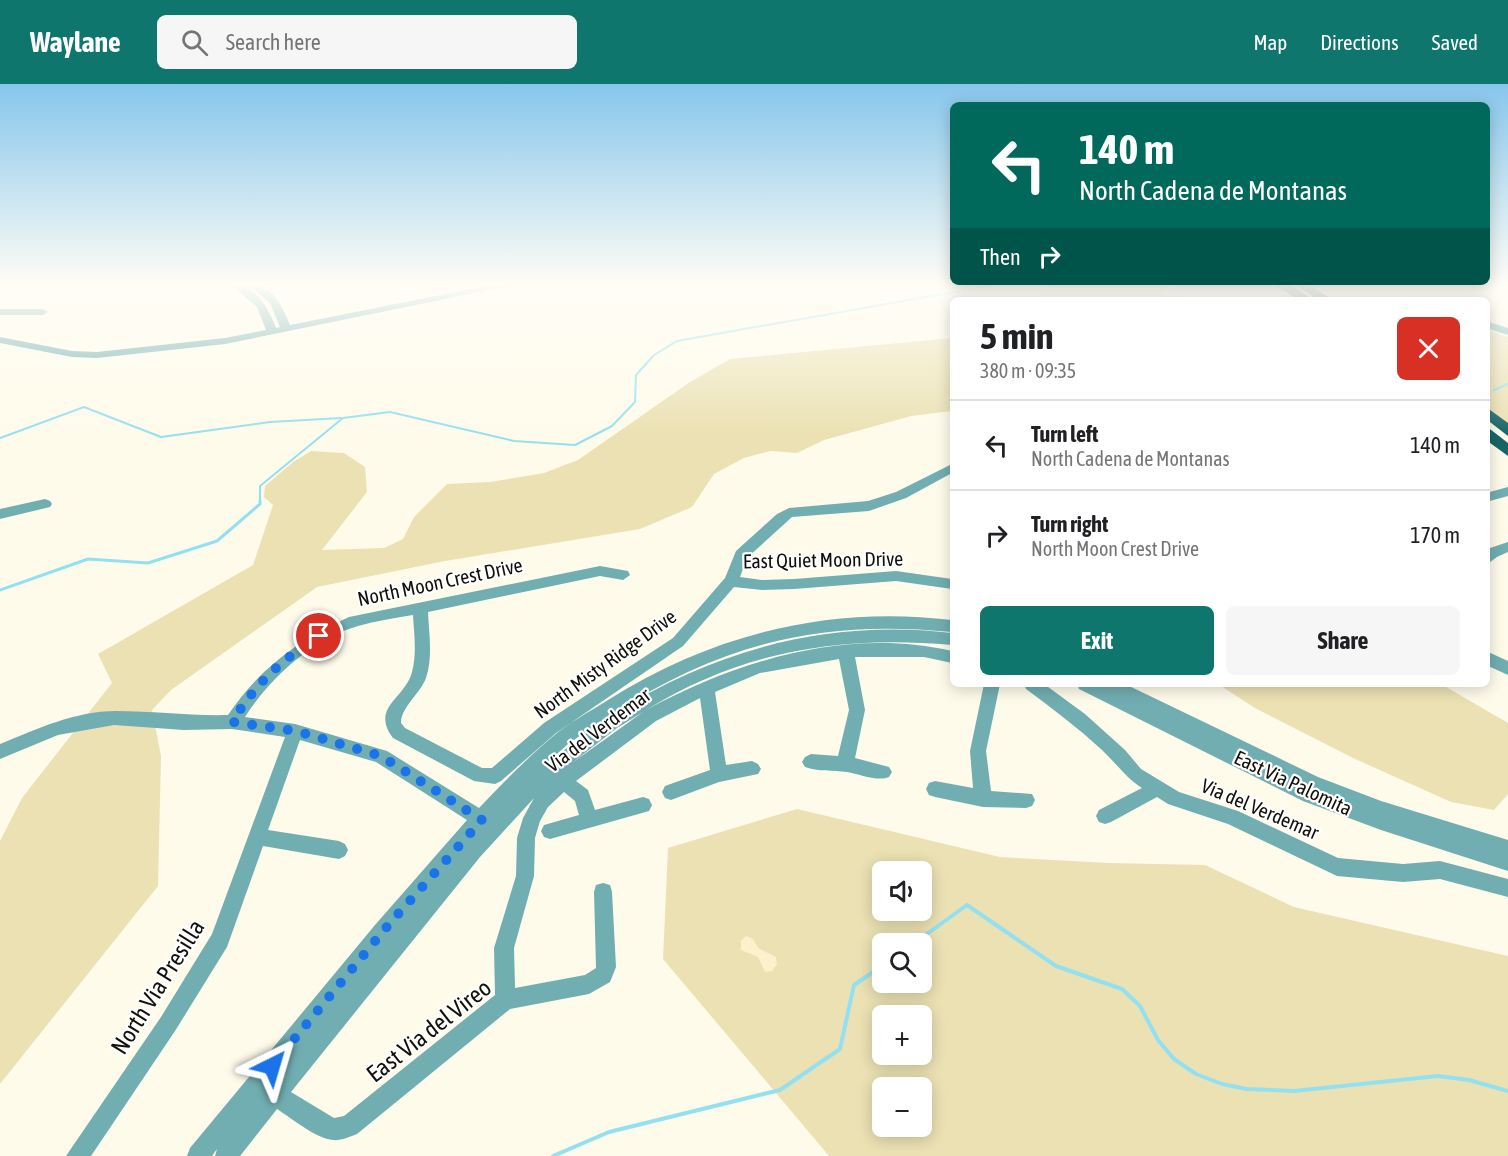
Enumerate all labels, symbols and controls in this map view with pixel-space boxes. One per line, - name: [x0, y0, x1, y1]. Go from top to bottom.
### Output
- search box: [157, 15, 577, 69]
- text: Waylane: [30, 26, 121, 58]
- icon: search: [178, 26, 211, 59]
- text: Search here: [226, 29, 321, 55]
- text: Map: [1253, 30, 1287, 54]
- text: Directions: [1320, 30, 1399, 54]
- text: Saved: [1432, 30, 1478, 54]
- text: 140 m: [1079, 125, 1174, 173]
- icon: left: [980, 126, 1058, 204]
- text: North Cadena de Montanas: [1079, 175, 1347, 206]
- icon: right: [1033, 240, 1066, 273]
- text: Then: [980, 244, 1021, 270]
- text: 5 min: [980, 315, 1054, 357]
- button: close: [1397, 317, 1460, 380]
- text: 380 m · 09:35: [980, 359, 1076, 382]
- text: Turn left: [1031, 421, 1098, 447]
- icon: left: [980, 429, 1013, 462]
- text: 140 m: [1410, 432, 1460, 458]
- text: North Cadena de Montanas: [1031, 447, 1230, 470]
- text: Turn right: [1031, 511, 1108, 537]
- icon: right: [980, 519, 1013, 552]
- text: 170 m: [1410, 522, 1460, 548]
- text: North Moon Crest Drive: [1031, 537, 1199, 560]
- street label: East Quiet Moon Drive: [743, 547, 903, 572]
- street label: North Moon Crest Drive: [355, 553, 525, 610]
- street label: North Misty Ridge Drive: [529, 604, 680, 723]
- button: Exit: [980, 606, 1214, 675]
- button: Share: [1226, 606, 1460, 675]
- pin: [293, 610, 344, 661]
- icon: arrive: [302, 619, 335, 652]
- street label: Via del Verdemar: [541, 682, 656, 777]
- street label: East Via Palomita: [1231, 745, 1356, 820]
- street label: Via del Verdemar: [1198, 773, 1323, 844]
- map controls: [872, 861, 932, 1137]
- button: sound: [872, 861, 932, 921]
- street label: North Via Presilla: [105, 915, 210, 1059]
- button: search: [872, 933, 932, 993]
- street label: East Via del Vireo: [361, 974, 496, 1087]
- button: +: [872, 1005, 932, 1065]
- position arrow: [240, 1034, 304, 1098]
- button: −: [872, 1077, 932, 1137]

